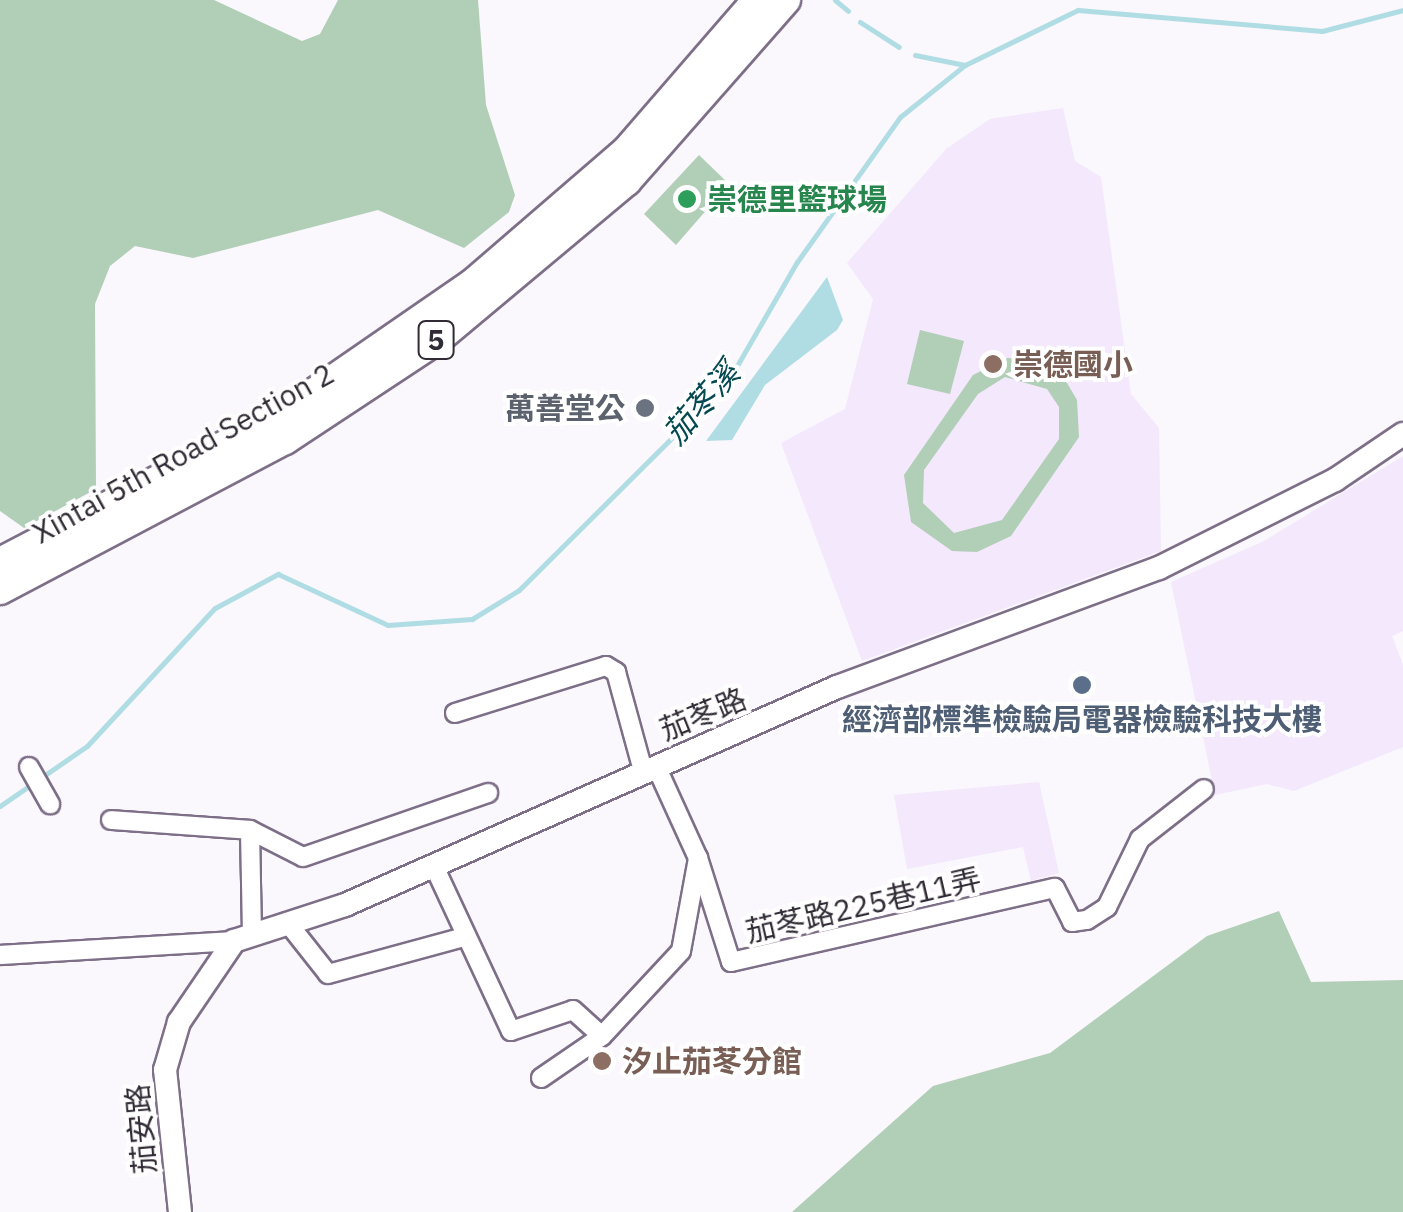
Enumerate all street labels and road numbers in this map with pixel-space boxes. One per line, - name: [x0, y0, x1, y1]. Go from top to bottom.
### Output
- road number: 5: [416, 317, 456, 363]
- street label: Xintai 5th Road Section 2: [26, 355, 340, 551]
- street label: 茄苳路: [655, 680, 751, 748]
- street label: 茄苳路225巷11弄: [742, 860, 984, 950]
- street label: 茄安路: [119, 1083, 163, 1175]

